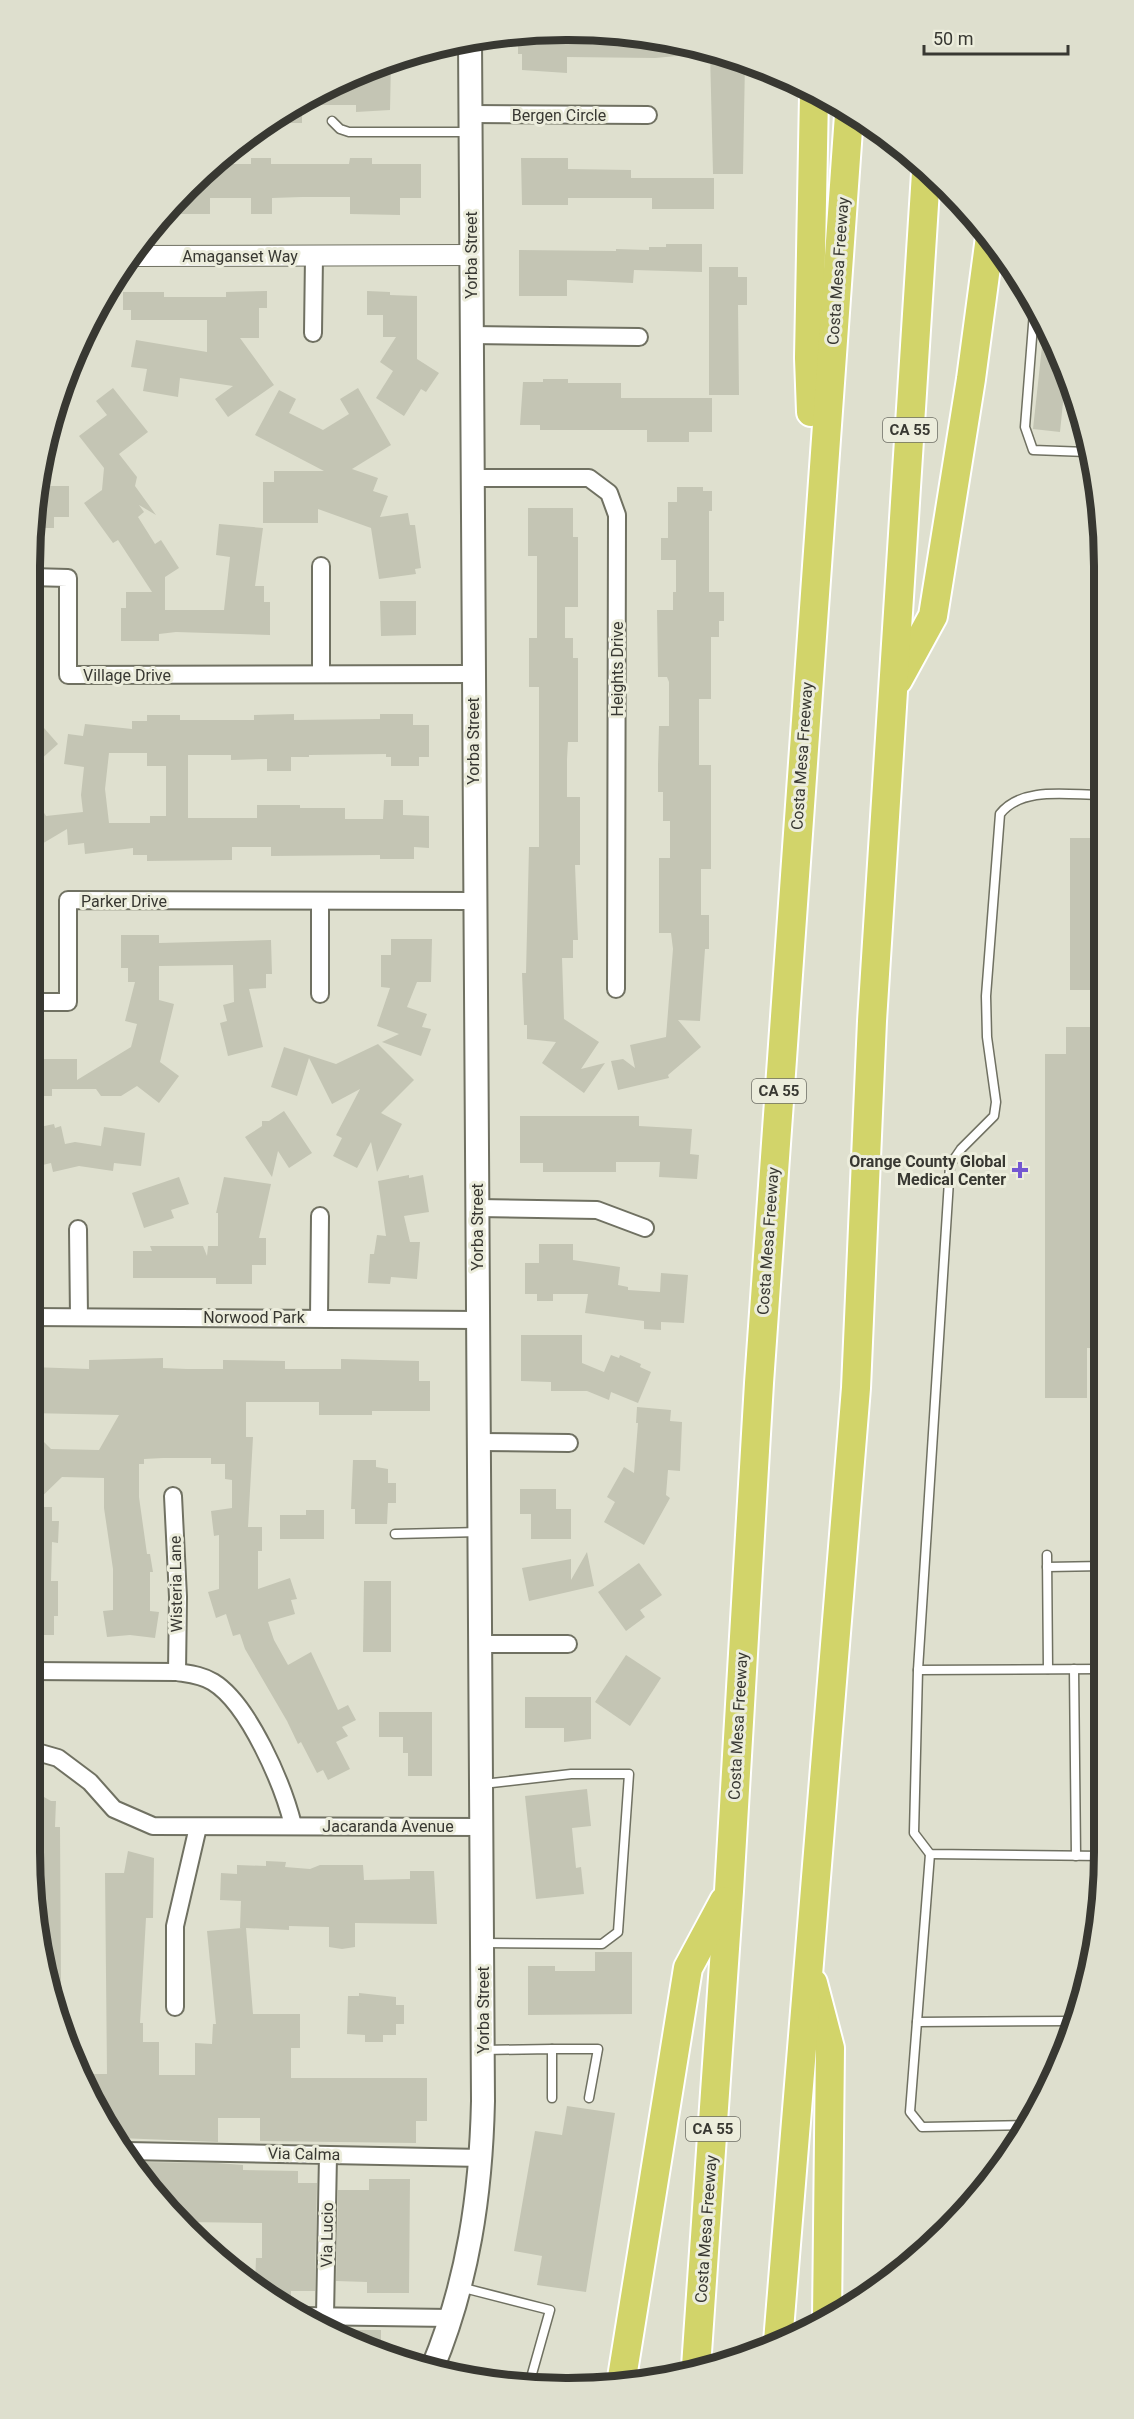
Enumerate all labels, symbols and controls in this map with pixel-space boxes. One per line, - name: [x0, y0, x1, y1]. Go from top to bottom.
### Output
- scale bar: [924, 18, 1068, 56]
- text: 50 m: [933, 28, 973, 49]
- street label: Bergen Circle: [512, 106, 606, 125]
- street label: Costa Mesa Freeway: [823, 196, 853, 346]
- street label: Yorba Street: [462, 211, 481, 299]
- street label: Amaganset Way: [182, 247, 298, 266]
- road number: CA 55: [883, 418, 937, 442]
- street label: Heights Drive: [608, 622, 627, 717]
- street label: Village Drive: [83, 666, 171, 685]
- street label: Costa Mesa Freeway: [787, 681, 817, 831]
- street label: Yorba Street: [464, 697, 483, 785]
- street label: Parker Drive: [81, 892, 167, 911]
- road number: CA 55: [752, 1079, 806, 1103]
- place label: Orange County Global Medical Center: [849, 1152, 1006, 1189]
- marker: Orange County Global Medical Center: [1011, 1161, 1029, 1179]
- street label: Costa Mesa Freeway: [753, 1166, 783, 1316]
- street label: Yorba Street: [468, 1183, 487, 1271]
- street label: Norwood Park: [203, 1308, 306, 1327]
- street label: Wisteria Lane: [166, 1535, 186, 1633]
- street label: Costa Mesa Freeway: [725, 1651, 751, 1800]
- street label: Jacaranda Avenue: [322, 1817, 454, 1836]
- street label: Yorba Street: [474, 1966, 493, 2054]
- road number: CA 55: [686, 2117, 740, 2141]
- street label: Via Calma: [268, 2144, 340, 2164]
- street label: Costa Mesa Freeway: [691, 2154, 721, 2304]
- street label: Via Lucio: [317, 2202, 337, 2268]

